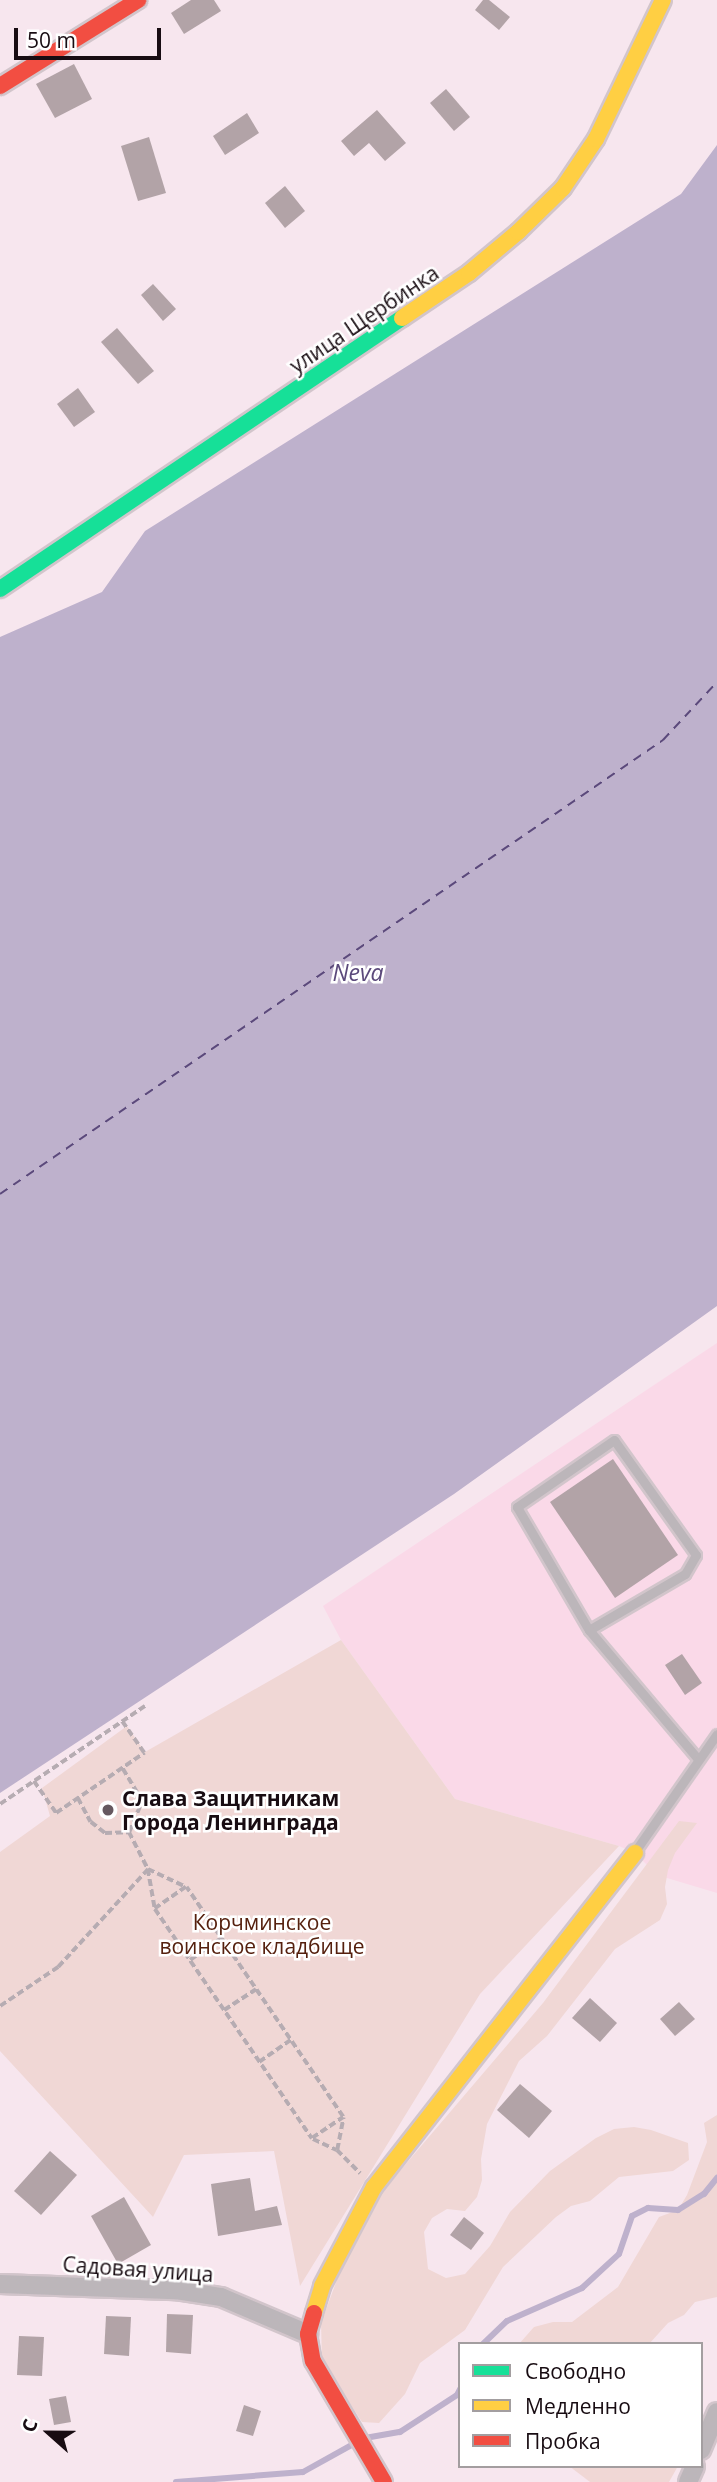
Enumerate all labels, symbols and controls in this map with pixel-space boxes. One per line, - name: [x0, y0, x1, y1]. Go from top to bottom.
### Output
- scale bar: [18, 14, 164, 58]
- text: 50 m: [27, 26, 76, 54]
- street label: улица Щербинка: [285, 260, 443, 378]
- water label: Neva: [332, 958, 384, 986]
- place label: Слава Защитникам Города Ленинграда: [122, 1785, 339, 1835]
- marker: Слава Защитникам Города Ленинграда: [100, 1802, 116, 1818]
- park label: Корчминское воинское кладбище: [159, 1909, 365, 1959]
- street label: Садовая улица: [62, 2251, 214, 2287]
- legend: [458, 2342, 703, 2468]
- text: Свободно: [525, 2357, 626, 2385]
- text: Медленно: [525, 2392, 631, 2420]
- north arrow: [14, 2398, 84, 2468]
- text: С: [15, 2415, 44, 2436]
- text: Пробка: [525, 2427, 601, 2455]

